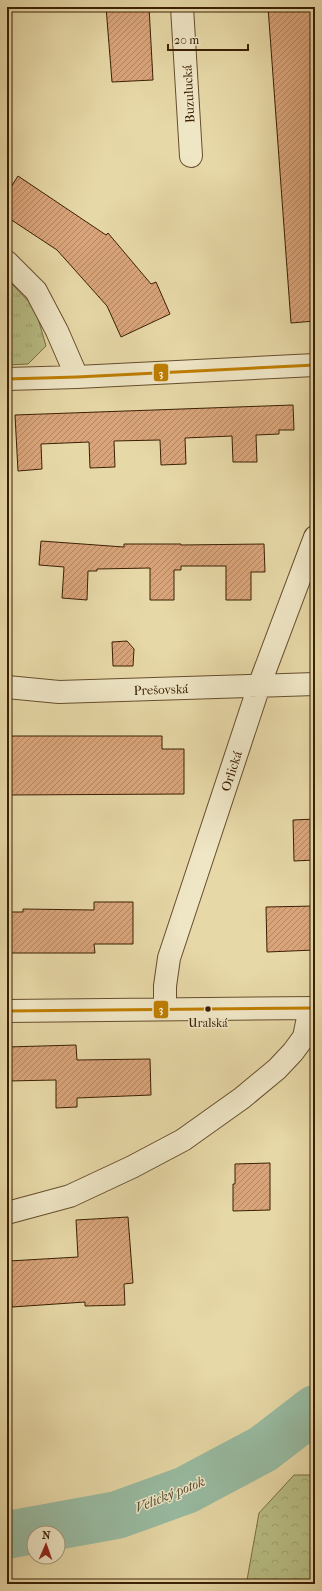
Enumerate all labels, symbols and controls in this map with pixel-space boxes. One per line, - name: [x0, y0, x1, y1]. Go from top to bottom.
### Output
- scale bar: [168, 26, 248, 52]
- text: 20 m: [174, 33, 199, 47]
- street label: Buzulucká: [179, 64, 198, 123]
- line badge: 3: [153, 363, 169, 382]
- text: 3: [159, 367, 164, 380]
- street label: Prešovská: [133, 681, 190, 698]
- street label: Orlická: [218, 748, 245, 793]
- line badge: 3: [153, 1000, 169, 1019]
- text: 3: [159, 1003, 164, 1016]
- marker: Uralská: [203, 1004, 213, 1014]
- place label: Uralská: [188, 1016, 228, 1030]
- water label: Velický potok: [133, 1473, 208, 1516]
- north arrow: [26, 1525, 66, 1565]
- text: N: [42, 1529, 51, 1542]

